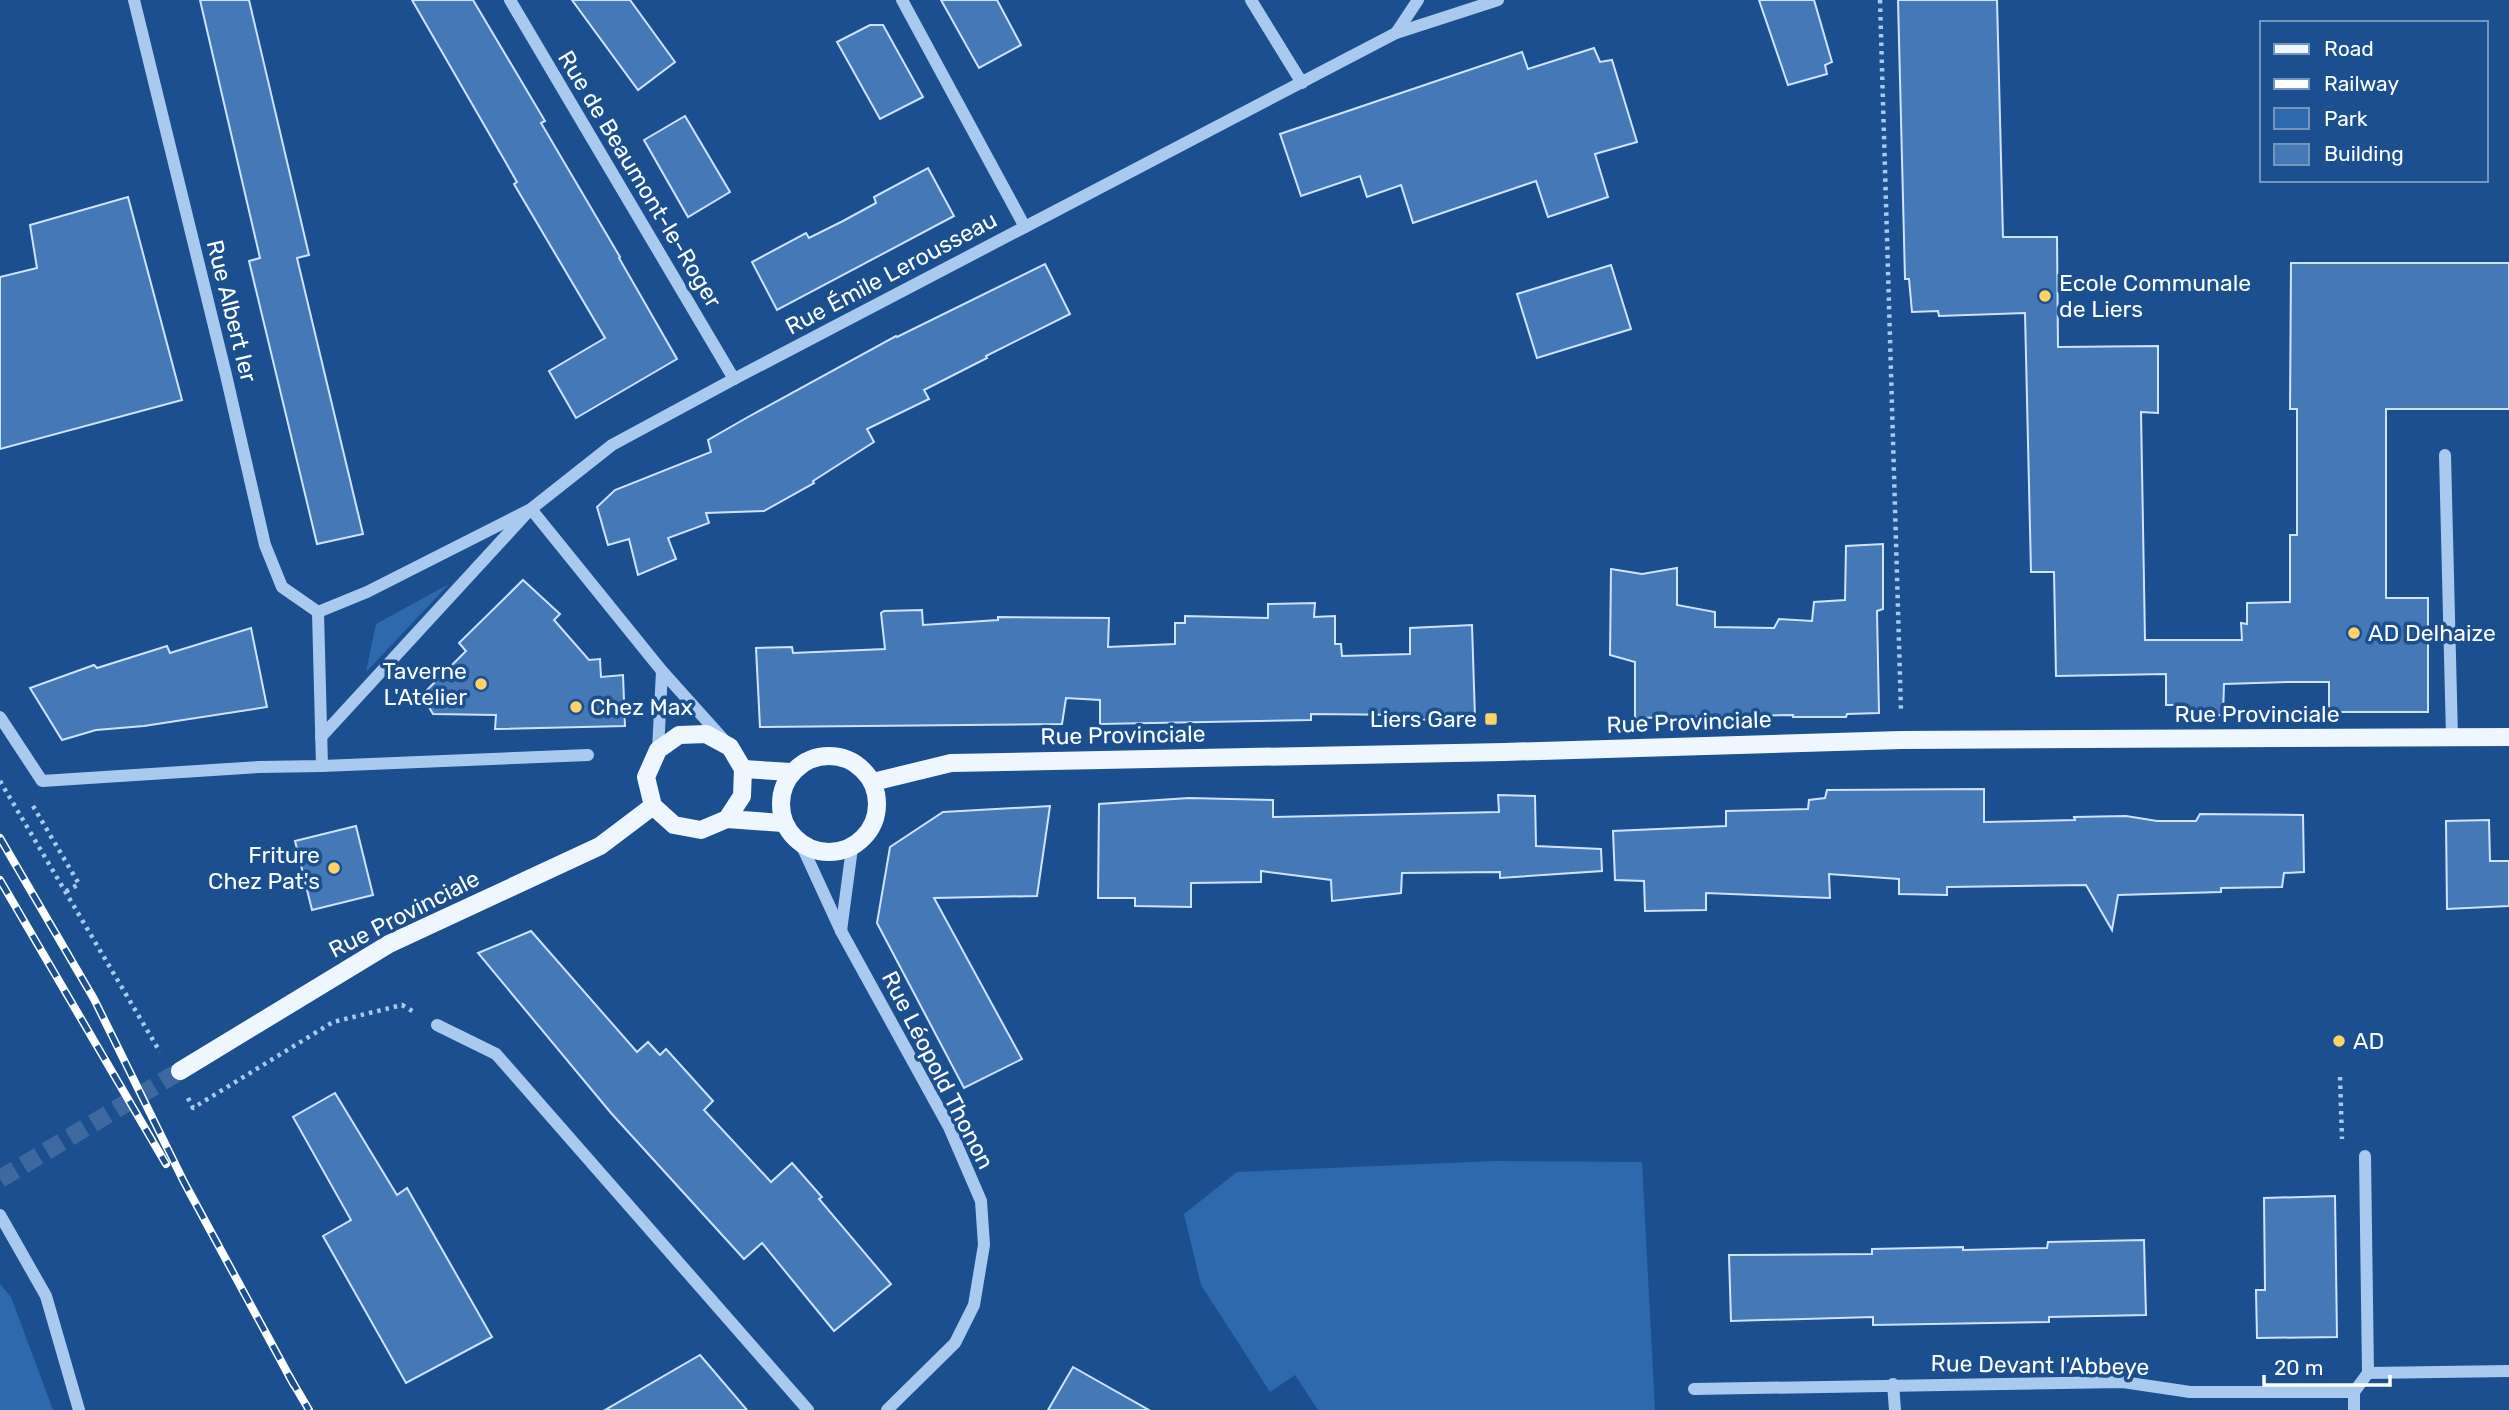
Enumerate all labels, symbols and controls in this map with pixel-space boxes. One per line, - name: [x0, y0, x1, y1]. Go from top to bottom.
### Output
- legend: [2260, 21, 2488, 182]
- text: Road: [2324, 36, 2374, 61]
- street label: Rue de Beaumont-le-Roger: [552, 46, 728, 313]
- text: Railway: [2324, 71, 2399, 96]
- text: Park: [2324, 106, 2368, 131]
- text: Building: [2324, 141, 2404, 166]
- street label: Rue Émile Lerousseau: [780, 205, 1002, 341]
- street label: Rue Albert Ier: [201, 237, 263, 385]
- place label: Ecole Communale de Liers: [2059, 269, 2251, 323]
- marker: Ecole Communale de Liers: [2037, 288, 2053, 304]
- place label: AD Delhaize: [2368, 619, 2496, 647]
- marker: AD Delhaize: [2346, 625, 2362, 641]
- place label: Taverne L'Atelier: [383, 657, 467, 711]
- marker: Taverne L'Atelier: [473, 676, 489, 692]
- place label: Chez Max: [590, 693, 693, 721]
- marker: Chez Max: [568, 699, 584, 715]
- street label: Rue Provinciale: [2174, 700, 2340, 728]
- place label: Liers Gare: [1370, 705, 1477, 733]
- street label: Rue Provinciale: [1606, 705, 1772, 739]
- marker: Liers Gare: [1483, 711, 1499, 727]
- street label: Rue Provinciale: [1040, 720, 1206, 750]
- place label: Friture Chez Pat's: [208, 841, 320, 895]
- marker: Friture Chez Pat's: [326, 860, 342, 876]
- street label: Rue Provinciale: [324, 864, 484, 964]
- street label: Rue Léopold Thonon: [876, 966, 1000, 1174]
- place label: AD: [2353, 1027, 2384, 1055]
- marker: AD: [2331, 1033, 2347, 1049]
- scale bar: [2264, 1344, 2390, 1388]
- street label: Rue Devant l'Abbeye: [1930, 1349, 2150, 1381]
- text: 20 m: [2274, 1355, 2323, 1380]

